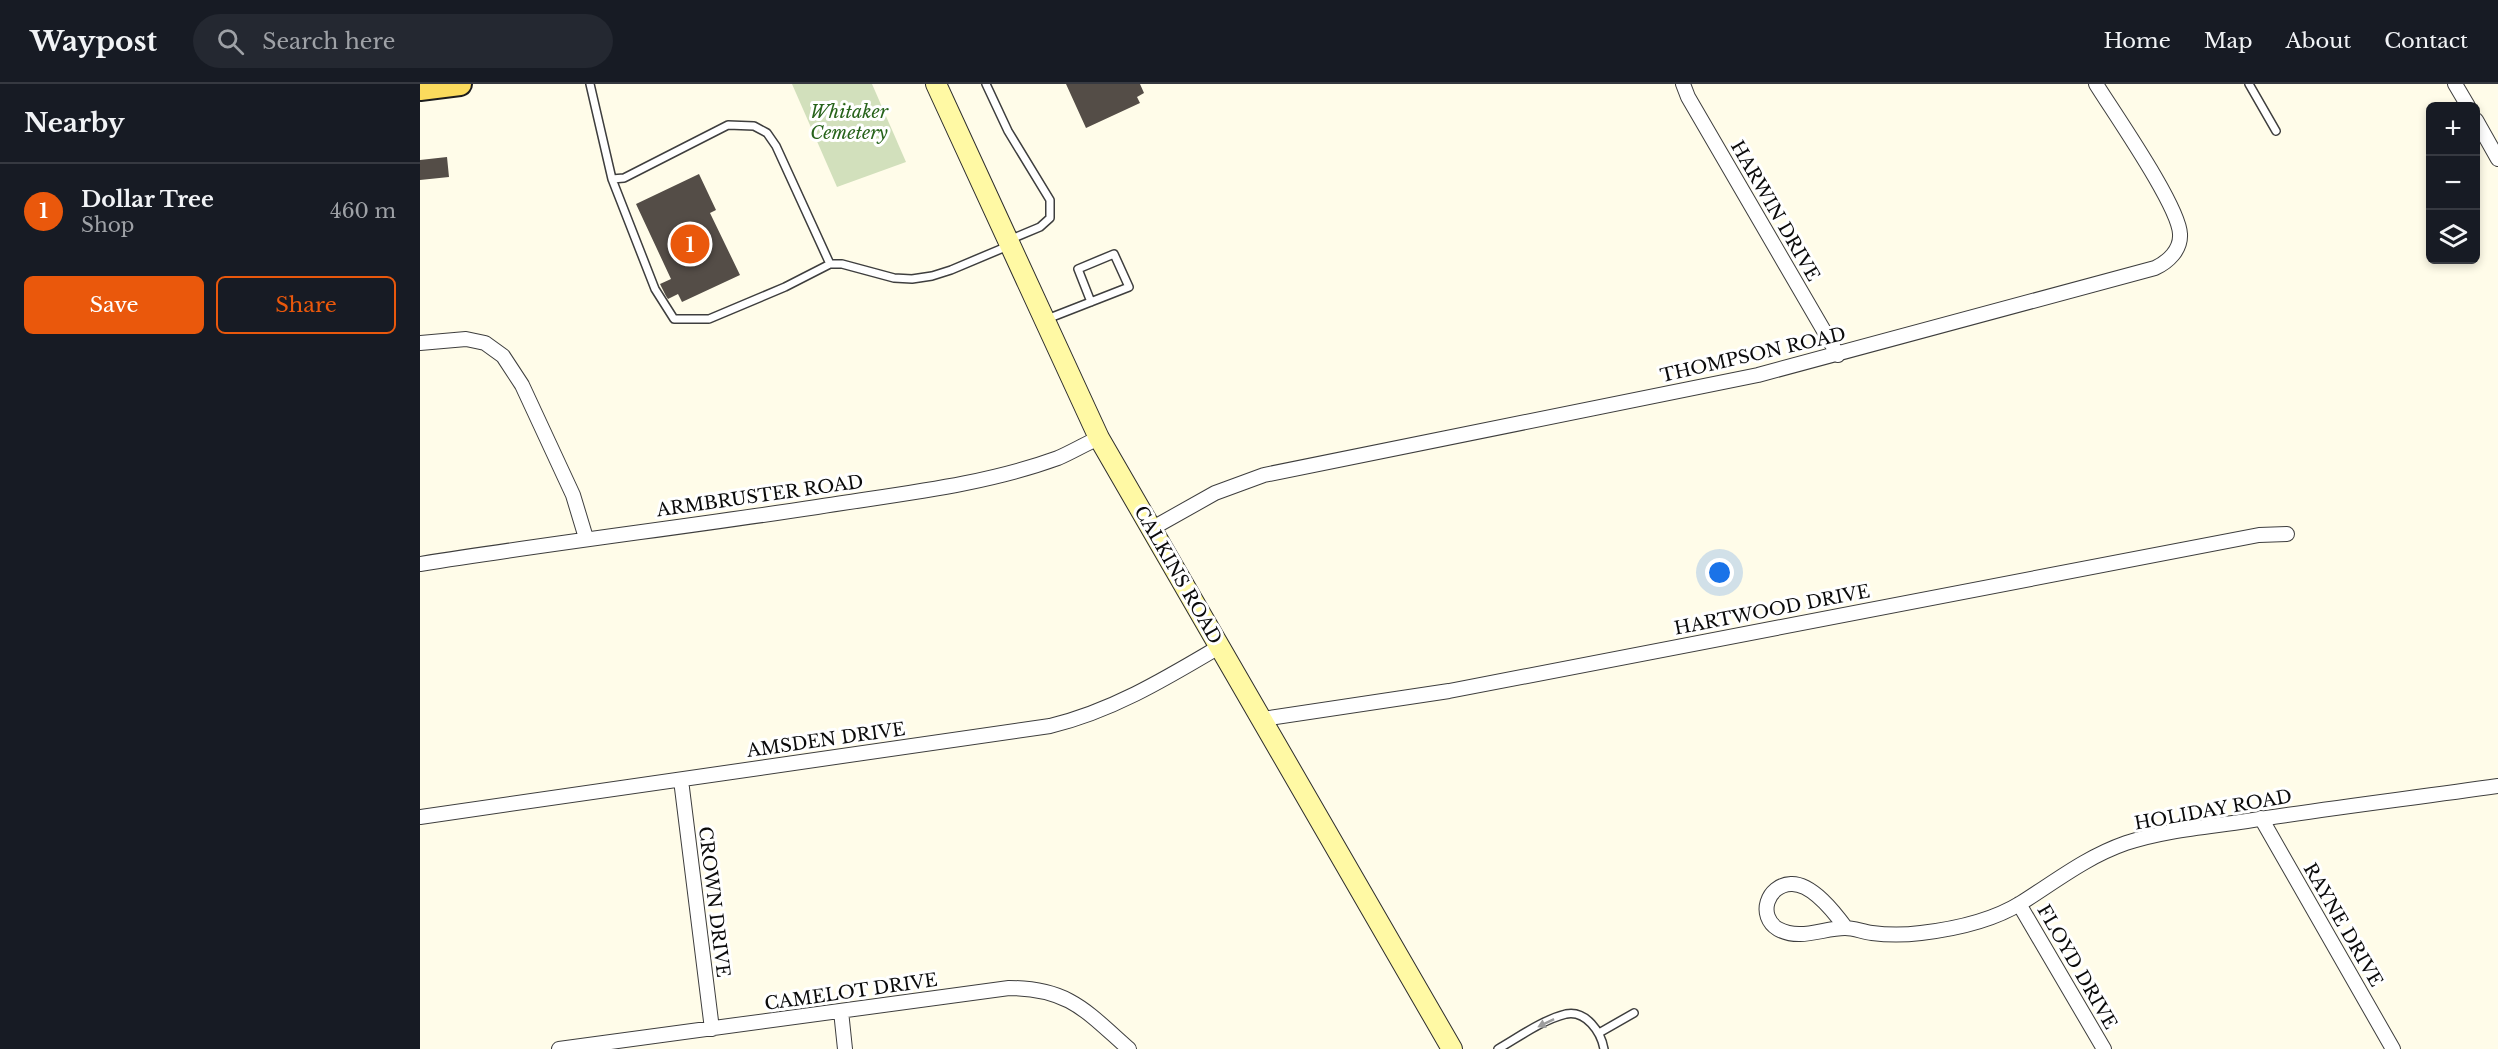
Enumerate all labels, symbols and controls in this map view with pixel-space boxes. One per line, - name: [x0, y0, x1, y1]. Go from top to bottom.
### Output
- search box: [193, 14, 613, 68]
- text: Waypost: [30, 24, 157, 59]
- icon: search: [214, 25, 247, 58]
- text: Search here: [262, 28, 395, 55]
- text: Home: [2104, 28, 2171, 54]
- text: Map: [2204, 28, 2252, 54]
- text: About: [2285, 28, 2351, 54]
- text: Contact: [2384, 28, 2468, 54]
- park label: Whitaker Cemetery: [810, 101, 889, 144]
- map controls: [2426, 102, 2480, 264]
- button: +: [2426, 102, 2480, 156]
- text: Nearby: [24, 107, 125, 139]
- street label: HARWIN DRIVE: [1726, 137, 1824, 285]
- button: −: [2426, 156, 2480, 210]
- text: Dollar Tree: [81, 186, 214, 213]
- text: 1: [39, 199, 48, 223]
- text: 460 m: [330, 199, 396, 223]
- button: layers: [2426, 210, 2480, 264]
- text: Shop: [81, 213, 134, 237]
- pin: 1: [670, 222, 710, 266]
- button: Save: [24, 276, 204, 334]
- button: Share: [216, 276, 396, 334]
- street label: THOMPSON ROAD: [1658, 323, 1848, 387]
- street label: ARMBRUSTER ROAD: [654, 471, 865, 522]
- street label: CALKINS ROAD: [1129, 502, 1227, 648]
- your location: [1705, 558, 1734, 587]
- street label: HARTWOOD DRIVE: [1672, 580, 1872, 640]
- street label: AMSDEN DRIVE: [744, 718, 907, 762]
- street label: HOLIDAY ROAD: [2133, 785, 2293, 835]
- street label: CROWN DRIVE: [694, 825, 734, 979]
- street label: RAYNE DRIVE: [2299, 859, 2387, 991]
- street label: FLOYD DRIVE: [2032, 901, 2122, 1033]
- street label: CAMELOT DRIVE: [763, 969, 939, 1015]
- one-way arrow: [1537, 1018, 1554, 1028]

